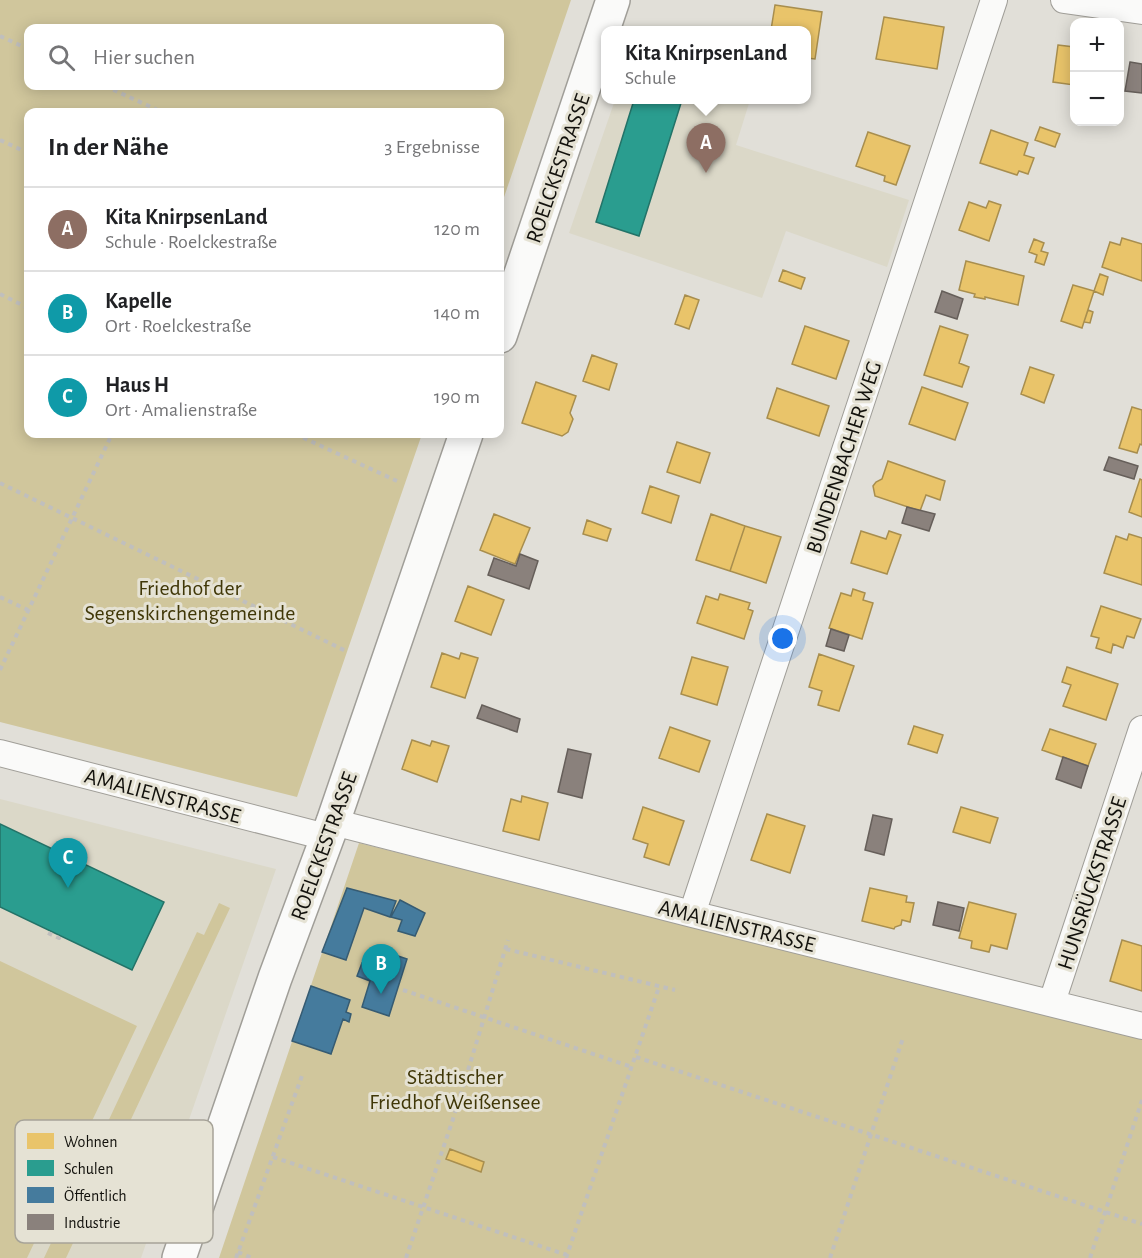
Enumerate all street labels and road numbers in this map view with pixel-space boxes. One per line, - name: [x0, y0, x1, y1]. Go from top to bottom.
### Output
- street label: ROELCKESTRASSE: [522, 91, 594, 246]
- street label: BUNDENBACHER WEG: [802, 358, 885, 556]
- street label: AMALIENSTRASSE: [82, 765, 244, 827]
- street label: ROELCKESTRASSE: [287, 769, 361, 923]
- street label: HUNSRÜCKSTRASSE: [1054, 794, 1130, 972]
- street label: AMALIENSTRASSE: [656, 896, 818, 956]

